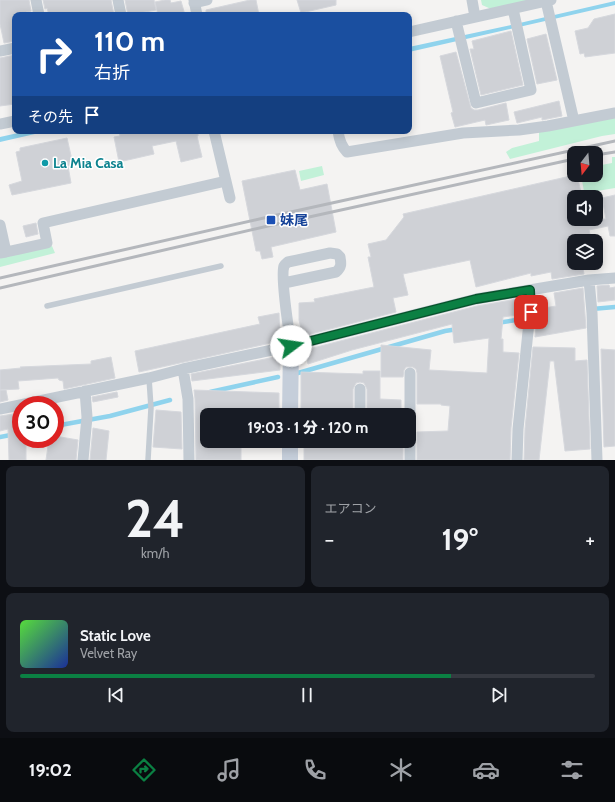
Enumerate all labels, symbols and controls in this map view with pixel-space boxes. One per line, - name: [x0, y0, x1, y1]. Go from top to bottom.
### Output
- text: 110 m: [94, 24, 165, 58]
- icon: right: [28, 28, 80, 80]
- text: 右折: [94, 62, 130, 84]
- icon: arrive: [81, 104, 103, 126]
- text: その先: [28, 108, 73, 126]
- north arrow: [567, 146, 603, 182]
- map controls: [567, 146, 603, 270]
- place label: La Mia Casa: [53, 154, 124, 172]
- marker: La Mia Casa: [40, 158, 50, 168]
- button: sound: [567, 190, 603, 226]
- place label: 妹尾: [280, 211, 308, 229]
- marker: 妹尾: [265, 214, 277, 226]
- button: layers: [567, 234, 603, 270]
- pin: [514, 295, 548, 329]
- icon: arrive: [520, 301, 542, 323]
- position arrow: [270, 325, 312, 367]
- speed limit sign: 30: [12, 396, 64, 448]
- text: 19:03 · 1 分 · 120 m: [248, 419, 368, 437]
- text: 24: [125, 487, 185, 550]
- text: エアコン: [325, 500, 377, 516]
- text: 19°: [441, 521, 478, 558]
- text: −: [325, 526, 334, 553]
- text: +: [585, 526, 595, 553]
- text: km/h: [141, 545, 169, 561]
- text: Static Love: [80, 627, 151, 645]
- text: Velvet Ray: [80, 645, 137, 661]
- icon: previous: [105, 684, 127, 706]
- icon: pause: [296, 684, 318, 706]
- icon: next: [488, 684, 510, 706]
- icon: directions: [130, 756, 158, 784]
- icon: music: [215, 756, 243, 784]
- icon: phone: [301, 756, 329, 784]
- icon: climate: [387, 756, 415, 784]
- icon: car: [472, 756, 500, 784]
- icon: filters: [558, 756, 586, 784]
- text: 19:02: [29, 759, 72, 781]

